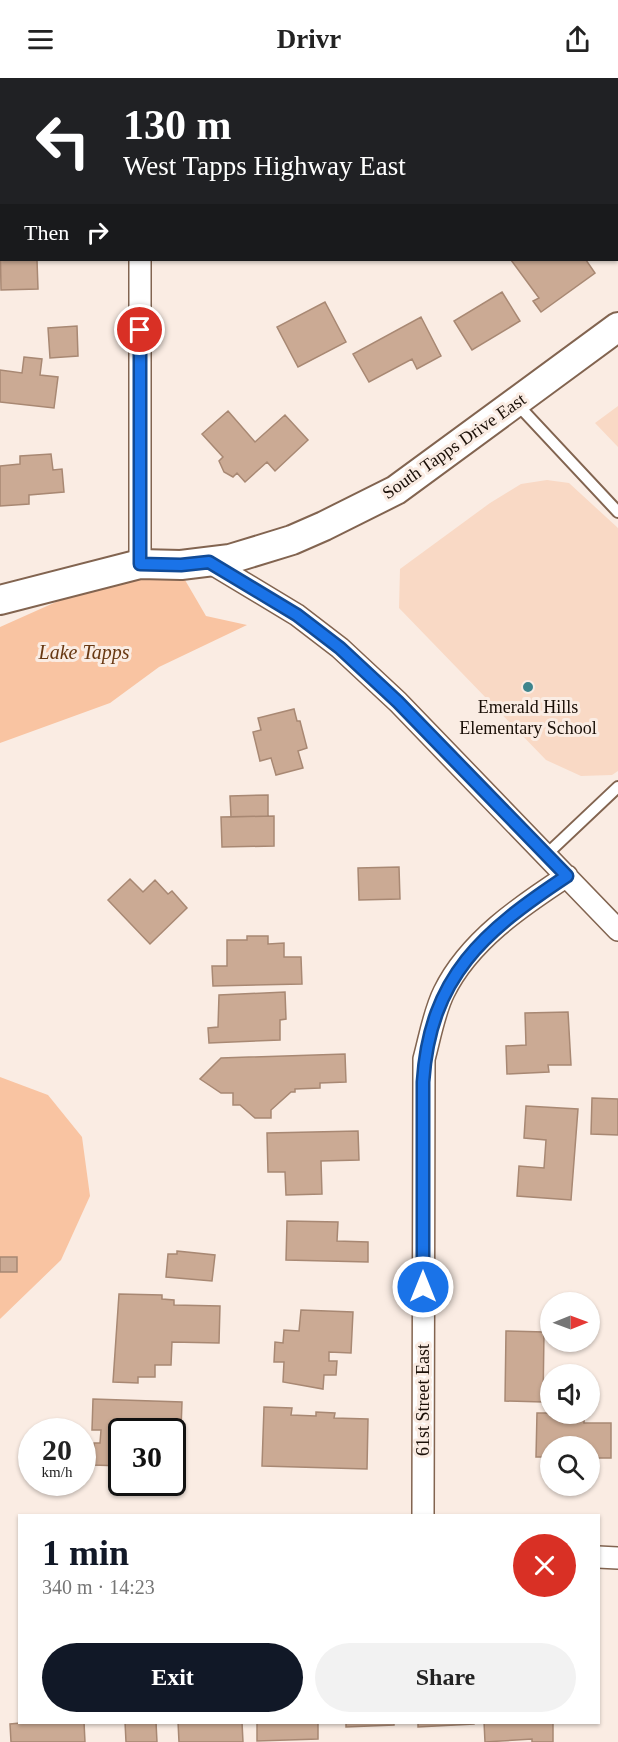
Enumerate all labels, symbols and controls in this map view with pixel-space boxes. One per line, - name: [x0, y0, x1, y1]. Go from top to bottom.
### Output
- icon: menu: [24, 23, 57, 56]
- icon: share: [561, 23, 594, 56]
- text: Drivr: [277, 24, 341, 54]
- icon: left: [24, 102, 102, 180]
- text: 130 m: [123, 102, 232, 148]
- text: West Tapps Highway East: [123, 151, 406, 181]
- icon: right: [81, 216, 114, 249]
- text: Then: [24, 220, 69, 245]
- pin: [114, 304, 165, 355]
- icon: arrive: [123, 313, 156, 346]
- street label: South Tapps Drive East: [379, 389, 529, 503]
- water label: Lake Tapps: [38, 641, 130, 664]
- marker: Emerald Hills Elementary School: [521, 680, 535, 694]
- place label: Emerald Hills Elementary School: [459, 697, 597, 738]
- position arrow: [391, 1255, 455, 1319]
- north arrow: [540, 1292, 600, 1352]
- map controls: [540, 1292, 600, 1496]
- street label: 61st Street East: [413, 1344, 433, 1456]
- button: sound: [540, 1364, 600, 1424]
- speed limit sign: 30: [108, 1418, 186, 1496]
- text: 20: [42, 1433, 72, 1466]
- button: search: [540, 1436, 600, 1496]
- text: km/h: [42, 1464, 72, 1480]
- text: 1 min: [42, 1533, 129, 1573]
- button: close: [513, 1534, 576, 1597]
- text: 340 m · 14:23: [42, 1576, 155, 1598]
- button: Exit: [42, 1643, 303, 1712]
- button: Share: [315, 1643, 576, 1712]

